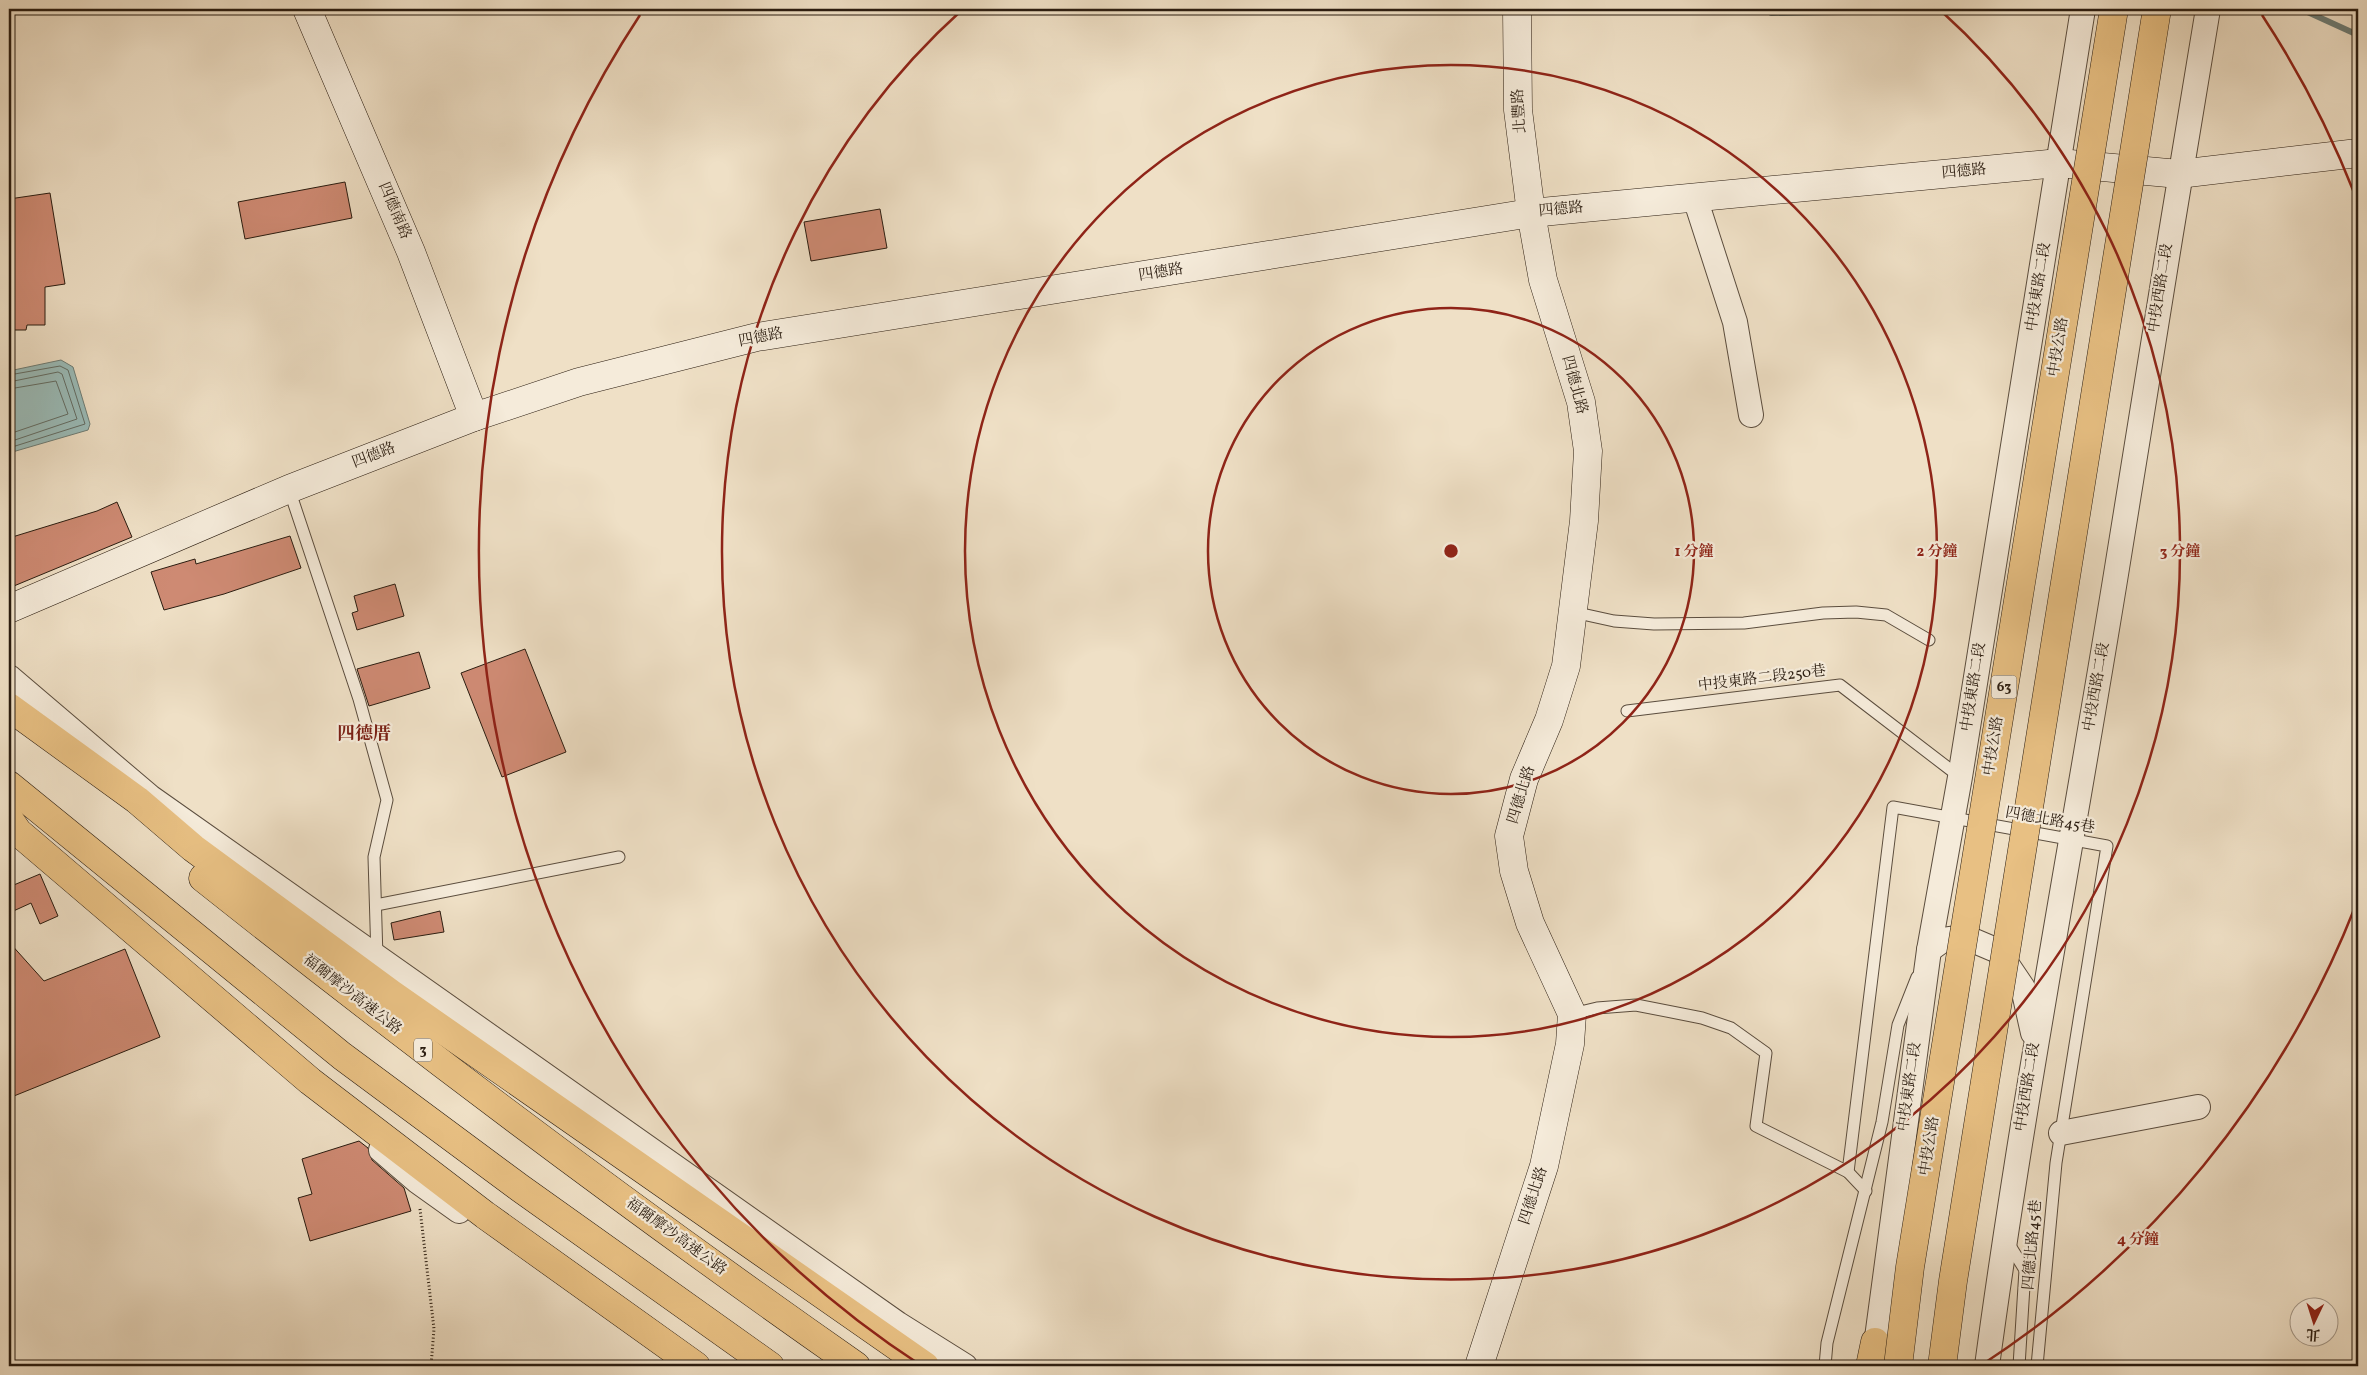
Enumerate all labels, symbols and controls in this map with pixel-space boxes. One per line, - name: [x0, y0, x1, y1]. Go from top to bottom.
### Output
- street label: 北豐路: [1508, 88, 1532, 134]
- street label: 四德路: [1941, 160, 1987, 184]
- street label: 四德南路: [373, 179, 415, 243]
- street label: 四德路: [1538, 198, 1584, 222]
- street label: 中投東路二段: [2022, 241, 2056, 333]
- street label: 中投西路二段: [2144, 242, 2178, 334]
- street label: 四德路: [1137, 259, 1185, 287]
- street label: 中投公路: [2044, 316, 2074, 378]
- street label: 四德路: [737, 323, 785, 353]
- street label: 四德北路: [1556, 353, 1592, 417]
- street label: 四德路: [349, 438, 399, 474]
- centre of rings: [1442, 542, 1460, 560]
- text: 1 分鐘: [1674, 542, 1714, 563]
- text: 2 分鐘: [1917, 542, 1957, 563]
- text: 3 分鐘: [2160, 542, 2200, 563]
- street label: 中投東路二段: [1957, 641, 1991, 733]
- street label: 中投西路二段: [2079, 641, 2115, 733]
- street label: 中投東路二段250巷: [1697, 661, 1827, 697]
- road number: 63: [1992, 676, 2016, 699]
- street label: 中投公路: [1979, 715, 2009, 777]
- district label: 四德厝: [337, 722, 391, 747]
- street label: 四德北路: [1503, 763, 1541, 827]
- street label: 四德北路45巷: [2003, 803, 2097, 839]
- street label: 福爾摩沙高速公路: [298, 950, 406, 1040]
- road number: 3: [414, 1038, 432, 1062]
- street label: 中投東路二段: [1893, 1041, 1927, 1133]
- street label: 中投西路二段: [2011, 1041, 2045, 1133]
- street label: 中投公路: [1915, 1115, 1945, 1177]
- street label: 四德北路: [1515, 1164, 1553, 1228]
- street label: 福爾摩沙高速公路: [621, 1193, 731, 1281]
- street label: 四德北路45巷: [2019, 1199, 2047, 1291]
- text: 4 分鐘: [2117, 1230, 2159, 1251]
- north arrow: [2290, 1298, 2340, 1348]
- text: 北: [2306, 1324, 2321, 1343]

